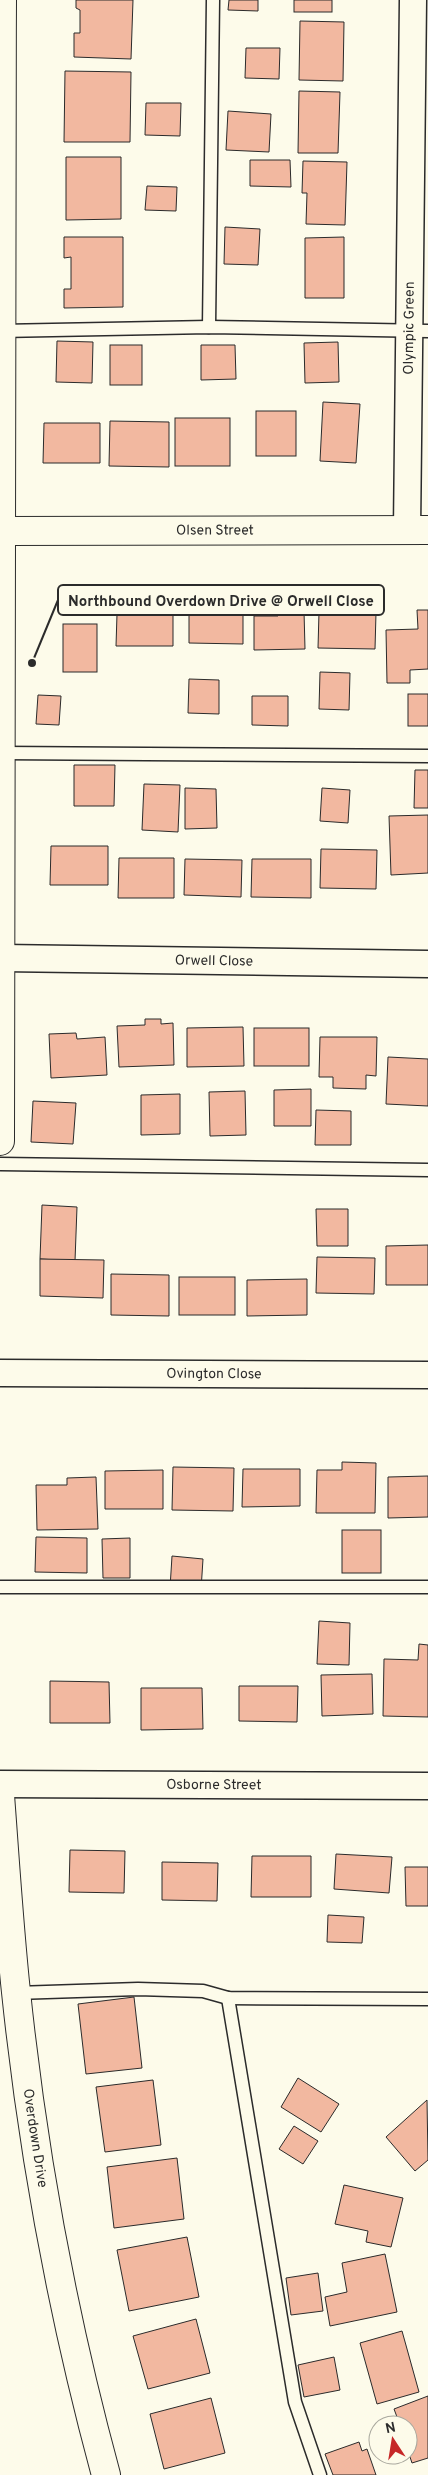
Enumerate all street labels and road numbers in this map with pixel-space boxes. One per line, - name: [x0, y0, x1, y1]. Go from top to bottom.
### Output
- street label: Olympic Green: [400, 281, 418, 375]
- street label: Olsen Street: [176, 522, 254, 539]
- street label: Orwell Close: [175, 952, 253, 970]
- street label: Ovington Close: [166, 1365, 262, 1383]
- street label: Osborne Street: [166, 1776, 262, 1794]
- street label: Overdown Drive: [19, 2087, 51, 2189]

